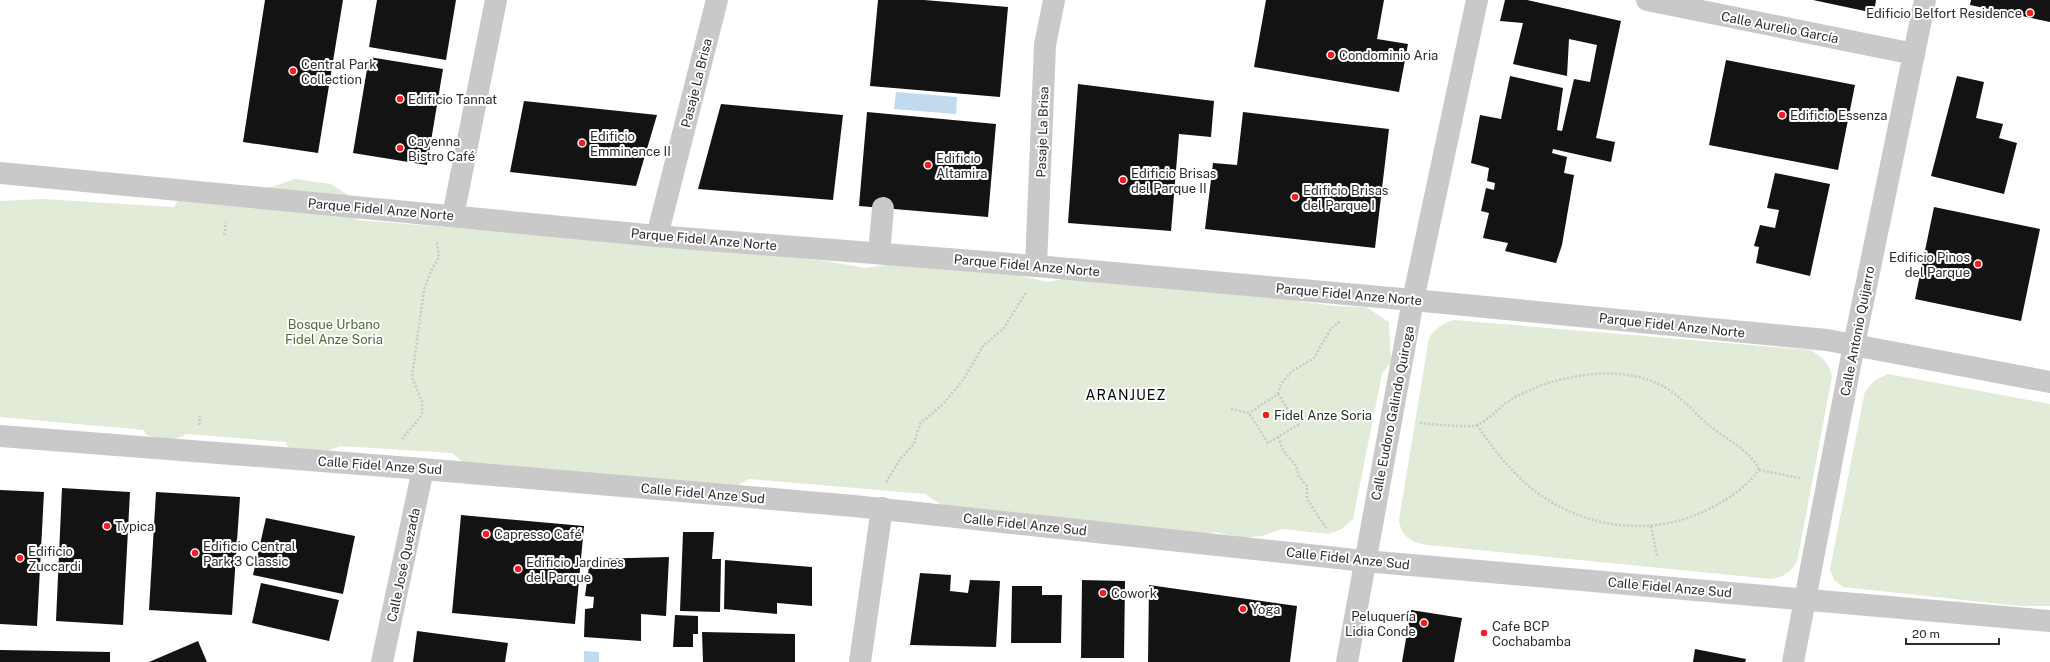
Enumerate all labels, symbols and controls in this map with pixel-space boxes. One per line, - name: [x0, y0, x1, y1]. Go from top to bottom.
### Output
- place label: Edificio Belfort Residence: [1866, 6, 2022, 21]
- marker: Edificio Belfort Residence: [2025, 8, 2035, 18]
- street label: Calle Aurelio García: [1720, 9, 1840, 46]
- street label: Pasaje La Brisa: [678, 37, 715, 129]
- place label: Condominio Aria: [1339, 48, 1438, 63]
- marker: Condominio Aria: [1326, 50, 1336, 60]
- place label: Central Park Collection: [301, 57, 376, 87]
- marker: Central Park Collection: [288, 66, 298, 76]
- street label: Pasaje La Brisa: [1033, 86, 1052, 178]
- place label: Edificio Tannat: [408, 92, 497, 107]
- marker: Edificio Tannat: [395, 94, 405, 104]
- place label: Edificio Essenza: [1790, 108, 1887, 123]
- marker: Edificio Essenza: [1777, 110, 1787, 120]
- place label: Edificio Emminence II: [590, 129, 671, 159]
- place label: Cayenna Bistro Café: [408, 134, 475, 164]
- marker: Edificio Emminence II: [577, 138, 587, 148]
- marker: Cayenna Bistro Café: [395, 143, 405, 153]
- place label: Edificio Altamira: [936, 151, 987, 181]
- marker: Edificio Altamira: [923, 160, 933, 170]
- place label: Edificio Brisas del Parque II: [1131, 166, 1216, 196]
- marker: Edificio Brisas del Parque II: [1118, 175, 1128, 185]
- place label: Edificio Brisas del Parque I: [1303, 183, 1388, 213]
- marker: Edificio Brisas del Parque I: [1290, 192, 1300, 202]
- street label: Parque Fidel Anze Norte: [307, 196, 455, 223]
- street label: Parque Fidel Anze Norte: [630, 226, 778, 253]
- place label: Edificio Pinos del Parque: [1889, 250, 1970, 280]
- street label: Parque Fidel Anze Norte: [953, 252, 1101, 279]
- marker: Edificio Pinos del Parque: [1973, 259, 1983, 269]
- street label: Calle Antonio Quijarro: [1838, 265, 1877, 397]
- street label: Parque Fidel Anze Norte: [1275, 281, 1423, 308]
- street label: Parque Fidel Anze Norte: [1598, 310, 1746, 341]
- park label: Bosque Urbano Fidel Anze Soria: [285, 317, 383, 347]
- street label: Calle Eudoro Galindo Quiroga: [1368, 325, 1417, 502]
- district label: ARANJUEZ: [1086, 387, 1166, 403]
- place label: Fidel Anze Soria: [1274, 408, 1372, 423]
- marker: Fidel Anze Soria: [1261, 410, 1271, 420]
- street label: Calle Fidel Anze Sud: [317, 454, 443, 477]
- street label: Calle Fidel Anze Sud: [640, 481, 766, 506]
- street label: Calle José Quezada: [384, 507, 423, 623]
- street label: Calle Fidel Anze Sud: [962, 511, 1088, 538]
- place label: Typica: [115, 519, 154, 534]
- marker: Typica: [102, 521, 112, 531]
- place label: Capresso Café: [494, 527, 582, 542]
- marker: Capresso Café: [481, 529, 491, 539]
- place label: Edificio Central Park 3 Classic: [203, 539, 296, 569]
- place label: Edificio Zuccardi: [28, 544, 81, 574]
- street label: Calle Fidel Anze Sud: [1285, 545, 1411, 572]
- marker: Edificio Central Park 3 Classic: [190, 548, 200, 558]
- marker: Edificio Zuccardi: [15, 553, 25, 563]
- place label: Edificio Jardines del Parque: [526, 555, 624, 585]
- marker: Edificio Jardines del Parque: [513, 564, 523, 574]
- street label: Calle Fidel Anze Sud: [1607, 575, 1733, 600]
- place label: Cowork: [1111, 586, 1157, 601]
- marker: Cowork: [1098, 588, 1108, 598]
- place label: Yoga: [1251, 602, 1280, 617]
- marker: Yoga: [1238, 604, 1248, 614]
- place label: Peluquería Lidia Conde: [1345, 609, 1416, 639]
- marker: Peluquería Lidia Conde: [1419, 618, 1429, 628]
- place label: Cafe BCP Cochabamba: [1492, 619, 1571, 649]
- scale bar: [1906, 620, 1999, 646]
- text: 20 m: [1912, 627, 1940, 641]
- marker: Cafe BCP Cochabamba: [1479, 628, 1489, 638]

